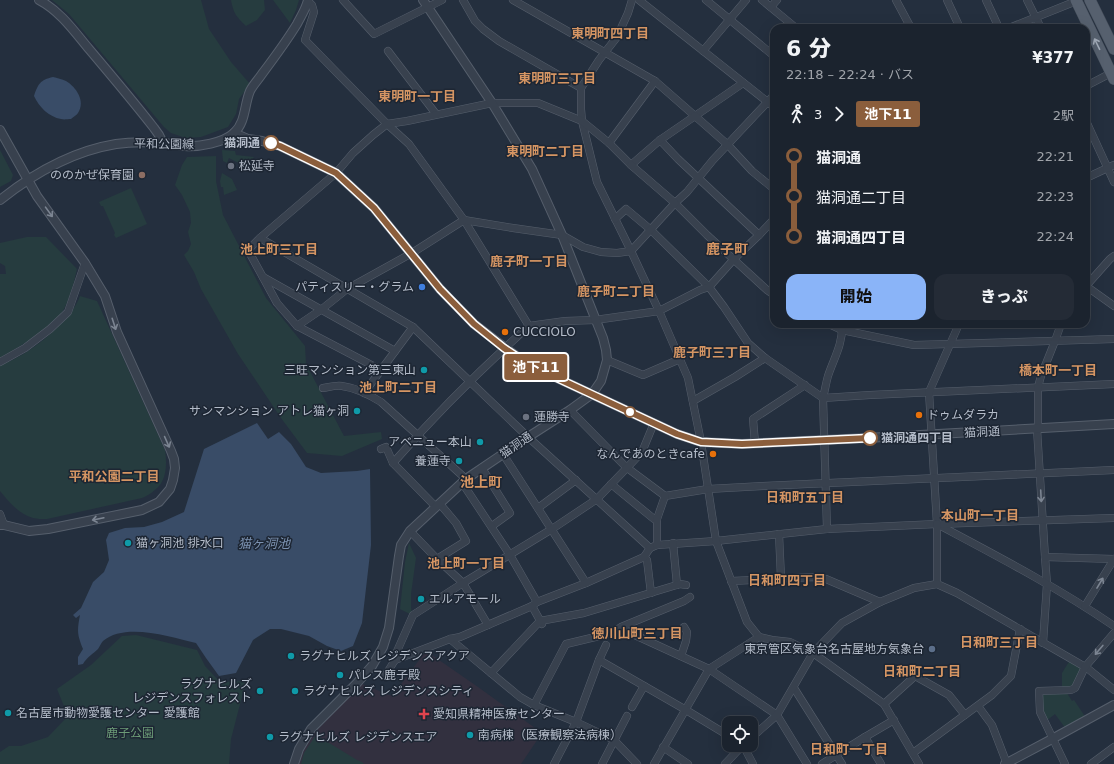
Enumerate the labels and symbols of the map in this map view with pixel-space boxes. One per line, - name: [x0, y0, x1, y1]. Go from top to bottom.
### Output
- district label: 東明町四丁目: [571, 26, 649, 41]
- one-way arrow: [1093, 38, 1100, 50]
- district label: 東明町三丁目: [518, 71, 596, 86]
- district label: 東明町一丁目: [378, 89, 456, 104]
- marker: 猫洞通: [263, 135, 279, 151]
- street label: 平和公園線: [134, 136, 194, 152]
- place label: 猫洞通: [224, 136, 260, 150]
- district label: 東明町二丁目: [506, 144, 584, 159]
- place label: 松延寺: [239, 159, 275, 173]
- marker: 松延寺: [226, 161, 236, 171]
- place label: ののかぜ保育園: [50, 168, 134, 182]
- marker: ののかぜ保育園: [137, 170, 147, 180]
- one-way arrow: [45, 207, 53, 218]
- district label: 鹿子町: [706, 241, 748, 257]
- district label: 池上町三丁目: [240, 242, 318, 257]
- district label: 鹿子町一丁目: [490, 254, 568, 269]
- place label: パティスリー・グラム: [295, 280, 414, 294]
- marker: パティスリー・グラム: [417, 282, 427, 292]
- district label: 鹿子町二丁目: [577, 284, 655, 299]
- one-way arrow: [111, 317, 119, 329]
- place label: CUCCIOLO: [513, 325, 576, 339]
- marker: CUCCIOLO: [500, 327, 510, 337]
- district label: 鹿子町三丁目: [673, 345, 751, 360]
- line badge: 池下11: [508, 354, 564, 380]
- place label: 三旺マンション第三東山: [284, 363, 416, 377]
- district label: 橋本町一丁目: [1019, 363, 1097, 378]
- marker: 三旺マンション第三東山: [419, 365, 429, 375]
- district label: 池上町二丁目: [359, 380, 437, 395]
- place label: サンマンション アトレ猫ヶ洞: [189, 404, 349, 418]
- marker: サンマンション アトレ猫ヶ洞: [352, 406, 362, 416]
- unlabelled marker: [624, 406, 636, 418]
- place label: ドゥムダラカ: [927, 408, 999, 422]
- place label: 蓮勝寺: [534, 410, 570, 424]
- marker: ドゥムダラカ: [914, 410, 924, 420]
- marker: 蓮勝寺: [521, 412, 531, 422]
- street label: 猫洞通: [964, 424, 1000, 440]
- street label: 猫洞通: [497, 429, 535, 461]
- marker: 猫洞通四丁目: [862, 430, 878, 446]
- place label: 猫洞通四丁目: [881, 431, 953, 445]
- place label: アベニュー本山: [388, 435, 472, 449]
- one-way arrow: [164, 436, 172, 448]
- marker: アベニュー本山: [475, 437, 485, 447]
- place label: なんであのときcafe: [596, 447, 705, 461]
- marker: なんであのときcafe: [708, 449, 718, 459]
- place label: 養蓮寺: [415, 454, 451, 468]
- marker: 養蓮寺: [454, 456, 464, 466]
- district label: 平和公園二丁目: [68, 469, 160, 484]
- district label: 池上町: [460, 474, 502, 490]
- one-way arrow: [1038, 489, 1045, 502]
- district label: 日和町五丁目: [766, 490, 844, 505]
- district label: 本山町一丁目: [941, 508, 1019, 523]
- one-way arrow: [91, 515, 104, 523]
- place label: 猫ヶ洞池 排水口: [136, 536, 224, 550]
- water label: 猫ヶ洞池: [238, 536, 292, 551]
- marker: 猫ヶ洞池 排水口: [123, 538, 133, 548]
- district label: 池上町一丁目: [427, 556, 505, 571]
- district label: 日和町四丁目: [748, 573, 826, 588]
- one-way arrow: [1096, 577, 1104, 589]
- place label: エルアモール: [429, 592, 501, 606]
- marker: エルアモール: [416, 594, 426, 604]
- district label: 徳川山町三丁目: [591, 626, 683, 641]
- district label: 日和町三丁目: [960, 635, 1038, 650]
- place label: 東京管区気象台名古屋地方気象台: [744, 642, 924, 656]
- marker: 東京管区気象台名古屋地方気象台: [927, 644, 937, 654]
- one-way arrow: [1095, 645, 1104, 655]
- place label: ラグナヒルズ レジデンスアクア: [299, 649, 470, 663]
- marker: ラグナヒルズ レジデンスアクア: [286, 651, 296, 661]
- district label: 日和町二丁目: [883, 664, 961, 679]
- place label: パレス鹿子殿: [348, 668, 420, 682]
- marker: パレス鹿子殿: [335, 670, 345, 680]
- place label: ラグナヒルズ レジデンスフォレスト: [132, 677, 252, 705]
- place label: ラグナヒルズ レジデンスシティ: [303, 684, 474, 698]
- marker: ラグナヒルズ レジデンスフォレスト: [255, 686, 265, 696]
- marker: ラグナヒルズ レジデンスシティ: [290, 686, 300, 696]
- place label: 名古屋市動物愛護センター 愛護館: [16, 706, 200, 720]
- place label: 愛知県精神医療センター: [433, 707, 565, 721]
- marker: 名古屋市動物愛護センター 愛護館: [3, 708, 13, 718]
- marker: 愛知県精神医療センター: [418, 708, 430, 720]
- park label: 鹿子公園: [106, 726, 154, 740]
- place label: 南病棟（医療観察法病棟）: [478, 728, 622, 742]
- place label: ラグナヒルズ レジデンスエア: [278, 730, 438, 744]
- marker: 南病棟（医療観察法病棟）: [465, 730, 475, 740]
- marker: ラグナヒルズ レジデンスエア: [265, 732, 275, 742]
- district label: 日和町一丁目: [810, 742, 888, 757]

